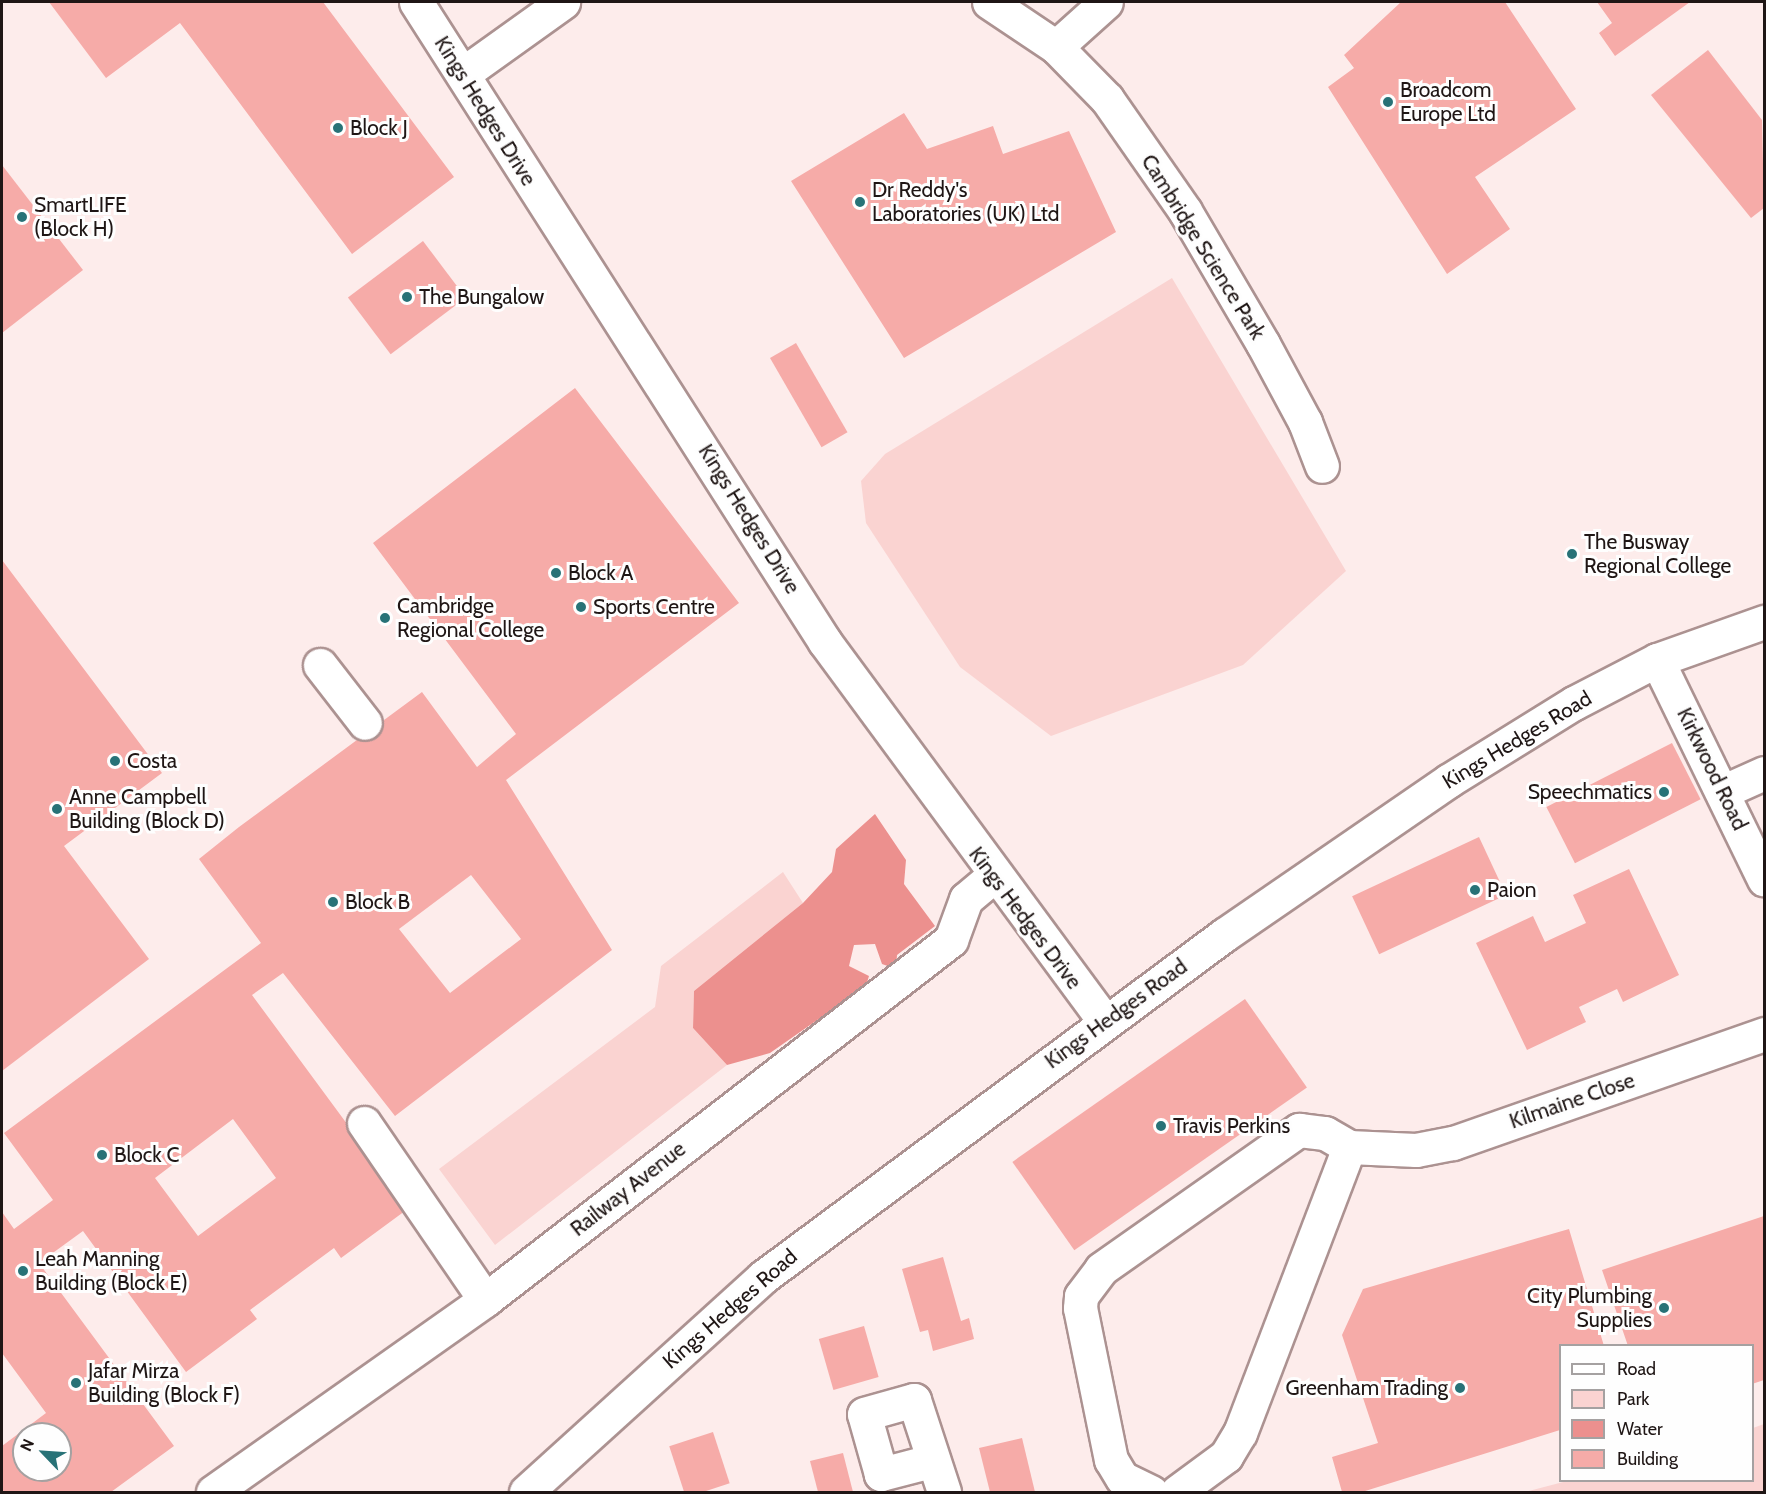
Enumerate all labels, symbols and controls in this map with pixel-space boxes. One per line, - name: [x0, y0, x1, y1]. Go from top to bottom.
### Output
- street label: Kings Hedges Drive: [429, 32, 541, 190]
- place label: Broadcom Europe Ltd: [1400, 77, 1496, 127]
- marker: Broadcom Europe Ltd: [1381, 95, 1395, 109]
- place label: Block J: [350, 115, 408, 141]
- marker: Block J: [331, 121, 345, 135]
- street label: Cambridge Science Park: [1136, 150, 1270, 344]
- place label: Dr Reddy's Laboratories (UK) Ltd: [872, 177, 1059, 227]
- place label: SmartLIFE (Block H): [34, 192, 127, 242]
- marker: Dr Reddy's Laboratories (UK) Ltd: [853, 195, 867, 209]
- marker: SmartLIFE (Block H): [15, 210, 29, 224]
- place label: The Bungalow: [419, 284, 544, 310]
- marker: The Bungalow: [400, 290, 414, 304]
- street label: Kings Hedges Drive: [693, 440, 805, 598]
- place label: The Busway Regional College: [1584, 529, 1731, 579]
- marker: The Busway Regional College: [1565, 547, 1579, 561]
- place label: Block A: [568, 560, 633, 586]
- marker: Block A: [549, 566, 563, 580]
- place label: Cambridge Regional College: [397, 593, 544, 643]
- place label: Sports Centre: [593, 594, 715, 620]
- marker: Sports Centre: [574, 600, 588, 614]
- marker: Cambridge Regional College: [378, 611, 392, 625]
- street label: Kings Hedges Road: [1438, 686, 1596, 794]
- street label: Kirkwood Road: [1672, 704, 1752, 834]
- place label: Costa: [127, 748, 177, 774]
- marker: Costa: [108, 754, 122, 768]
- place label: Speechmatics: [1528, 779, 1652, 805]
- place label: Anne Campbell Building (Block D): [69, 784, 225, 834]
- marker: Speechmatics: [1657, 785, 1671, 799]
- marker: Anne Campbell Building (Block D): [50, 802, 64, 816]
- street label: Kings Hedges Drive: [963, 842, 1087, 994]
- place label: Paion: [1487, 877, 1537, 903]
- marker: Paion: [1468, 883, 1482, 897]
- place label: Block B: [345, 889, 410, 915]
- marker: Block B: [326, 895, 340, 909]
- street label: Kings Hedges Road: [1040, 954, 1192, 1074]
- street label: Kilmaine Close: [1506, 1068, 1638, 1134]
- place label: Travis Perkins: [1173, 1113, 1290, 1139]
- marker: Travis Perkins: [1154, 1119, 1168, 1133]
- street label: Railway Avenue: [566, 1136, 690, 1242]
- place label: Block C: [114, 1142, 179, 1168]
- marker: Block C: [95, 1148, 109, 1162]
- street label: Kings Hedges Road: [658, 1244, 802, 1374]
- place label: Leah Manning Building (Block E): [35, 1246, 188, 1296]
- marker: Leah Manning Building (Block E): [16, 1264, 30, 1278]
- place label: City Plumbing Supplies: [1527, 1283, 1652, 1333]
- marker: City Plumbing Supplies: [1657, 1301, 1671, 1315]
- legend: [1559, 1344, 1754, 1482]
- place label: Jafar Mirza Building (Block F): [88, 1358, 240, 1408]
- text: Road: [1617, 1358, 1656, 1380]
- place label: Greenham Trading: [1286, 1375, 1448, 1401]
- marker: Jafar Mirza Building (Block F): [69, 1376, 83, 1390]
- marker: Greenham Trading: [1453, 1381, 1467, 1395]
- text: Park: [1617, 1388, 1649, 1410]
- text: Water: [1617, 1418, 1663, 1440]
- north arrow: [12, 1422, 72, 1482]
- text: N: [16, 1436, 38, 1454]
- text: Building: [1617, 1448, 1678, 1470]

